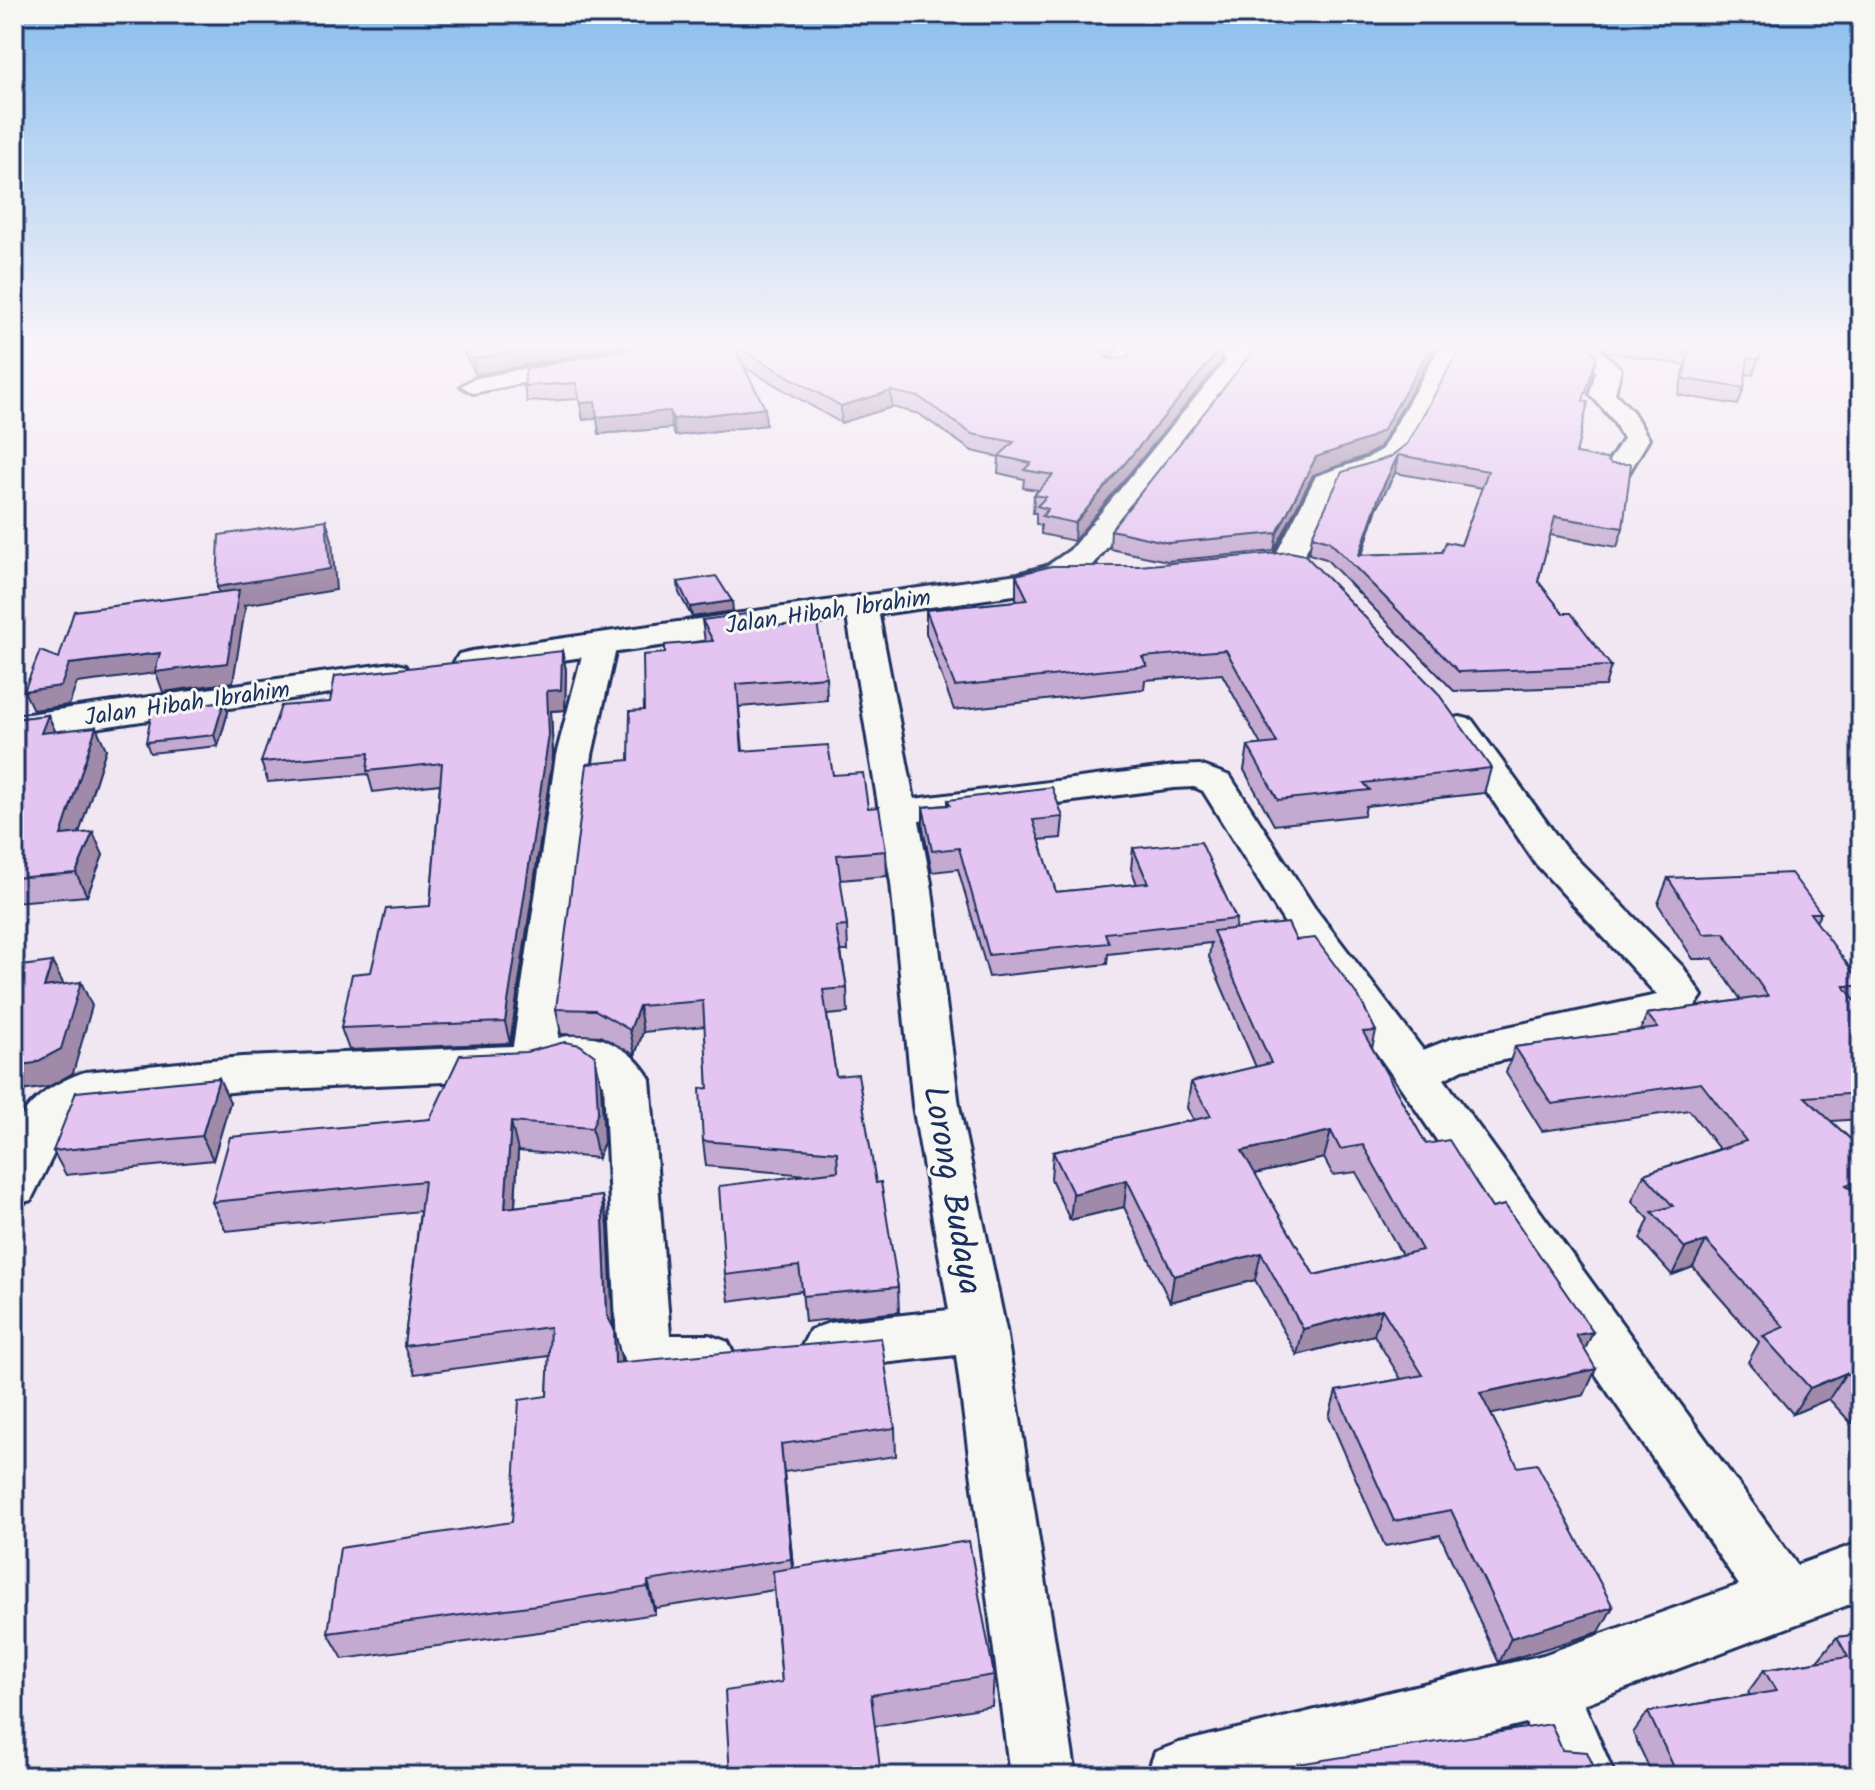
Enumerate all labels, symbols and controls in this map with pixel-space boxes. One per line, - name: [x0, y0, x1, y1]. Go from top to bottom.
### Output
- street label: Jalan Hibah Ibrahim: [723, 579, 933, 646]
- street label: Jalan Hibah Ibrahim: [82, 671, 292, 738]
- street label: Lorong Budaya: [906, 1082, 996, 1299]

